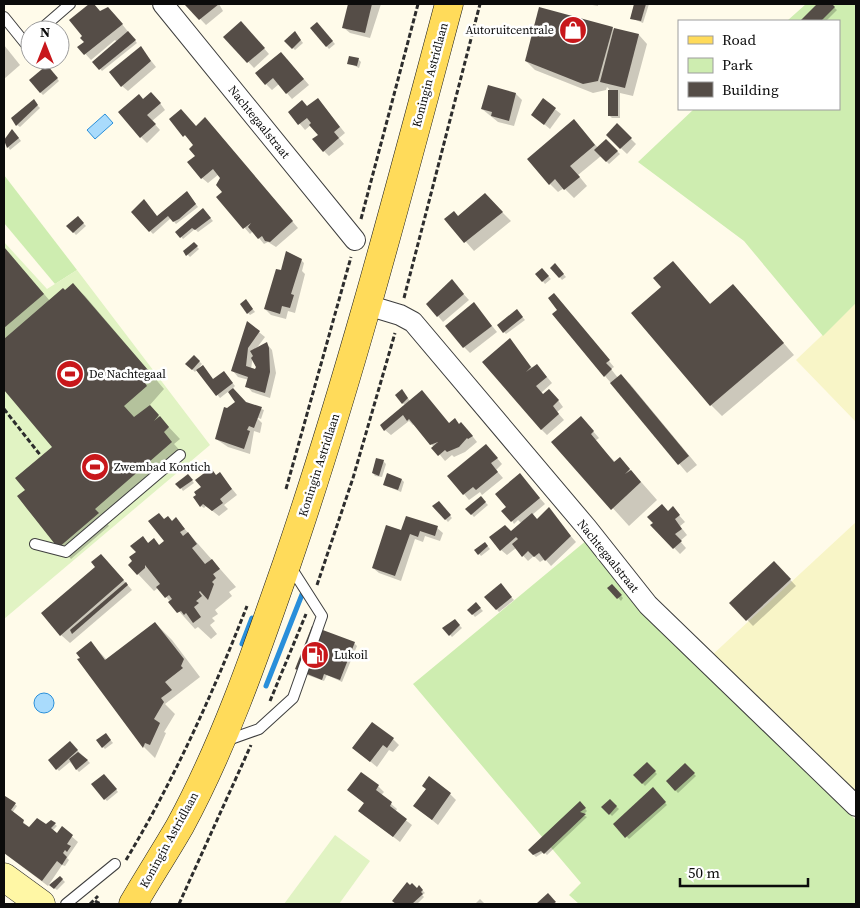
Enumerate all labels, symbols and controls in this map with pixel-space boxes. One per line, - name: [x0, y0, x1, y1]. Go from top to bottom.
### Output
- shop icon: Autoruitcentrale: [558, 15, 588, 45]
- north arrow: [20, 20, 70, 70]
- legend: [678, 20, 840, 110]
- street label: Koningin Astridlaan: [408, 21, 452, 129]
- text: N: [40, 22, 50, 42]
- place label: Autoruitcentrale: [465, 22, 554, 38]
- text: Road: [722, 29, 756, 50]
- text: Park: [722, 54, 754, 75]
- text: Building: [722, 79, 779, 100]
- street label: Nachtegaalstraat: [225, 82, 293, 162]
- sports icon: De Nachtegaal: [55, 359, 85, 389]
- place label: De Nachtegaal: [89, 366, 166, 382]
- street label: Koningin Astridlaan: [295, 411, 343, 519]
- sports icon: Zwembad Kontich: [80, 452, 110, 482]
- place label: Zwembad Kontich: [114, 459, 211, 475]
- street label: Nachtegaalstraat: [574, 516, 642, 596]
- fuel station icon: Lukoil: [300, 640, 330, 670]
- place label: Lukoil: [334, 647, 368, 663]
- street label: Koningin Astridlaan: [136, 789, 202, 891]
- scale bar: [680, 856, 808, 888]
- text: 50 m: [688, 862, 720, 883]

